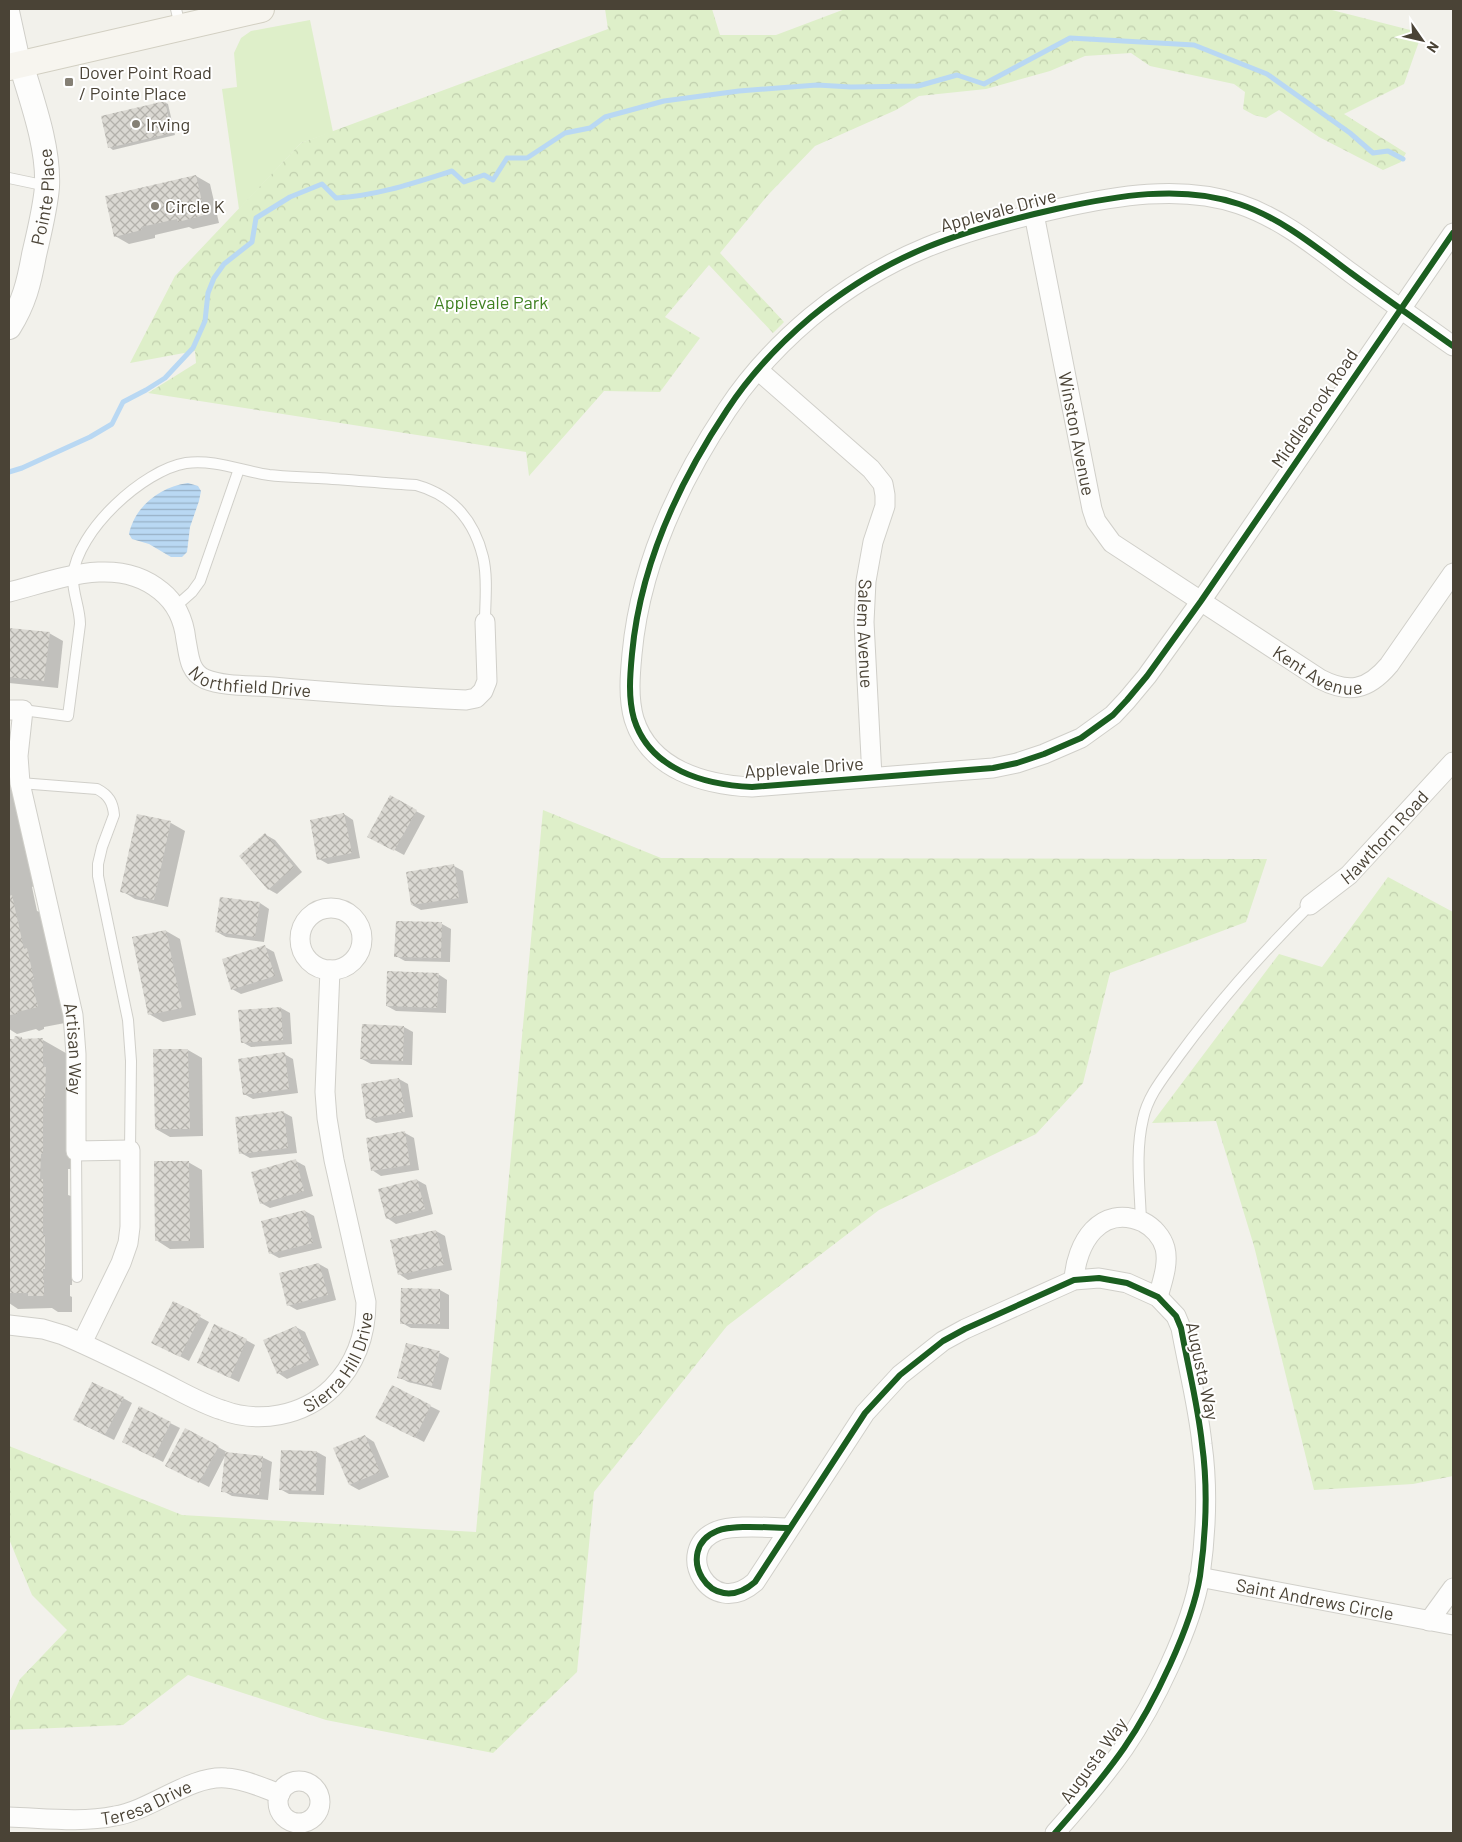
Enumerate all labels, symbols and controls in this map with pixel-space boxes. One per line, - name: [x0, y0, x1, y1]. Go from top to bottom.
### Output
- north arrow: [1397, 15, 1447, 65]
- text: N: [1424, 39, 1443, 56]
- place label: Dover Point Road / Pointe Place: [79, 61, 212, 104]
- marker: Dover Point Road / Pointe Place: [63, 76, 75, 88]
- place label: Irving: [146, 113, 190, 135]
- marker: Irving: [130, 118, 142, 130]
- street label: Pointe Place: [26, 147, 58, 247]
- street label: Applevale Drive: [938, 184, 1058, 236]
- place label: Circle K: [165, 195, 225, 217]
- marker: Circle K: [149, 200, 161, 212]
- park label: Applevale Park: [434, 291, 548, 313]
- street label: Middlebrook Road: [1266, 344, 1362, 472]
- street label: Winston Avenue: [1054, 370, 1100, 497]
- street label: Salem Avenue: [853, 579, 878, 689]
- street label: Kent Avenue: [1269, 640, 1364, 699]
- street label: Northfield Drive: [184, 661, 312, 701]
- street label: Applevale Drive: [744, 752, 864, 782]
- street label: Hawthorn Road: [1336, 785, 1433, 889]
- street label: Artisan Way: [59, 1000, 87, 1095]
- street label: Sierra Hill Drive: [299, 1311, 377, 1417]
- street label: Augusta Way: [1182, 1320, 1224, 1422]
- street label: Saint Andrews Circle: [1234, 1573, 1396, 1625]
- street label: Augusta Way: [1055, 1713, 1131, 1807]
- street label: Teresa Drive: [99, 1775, 195, 1829]

